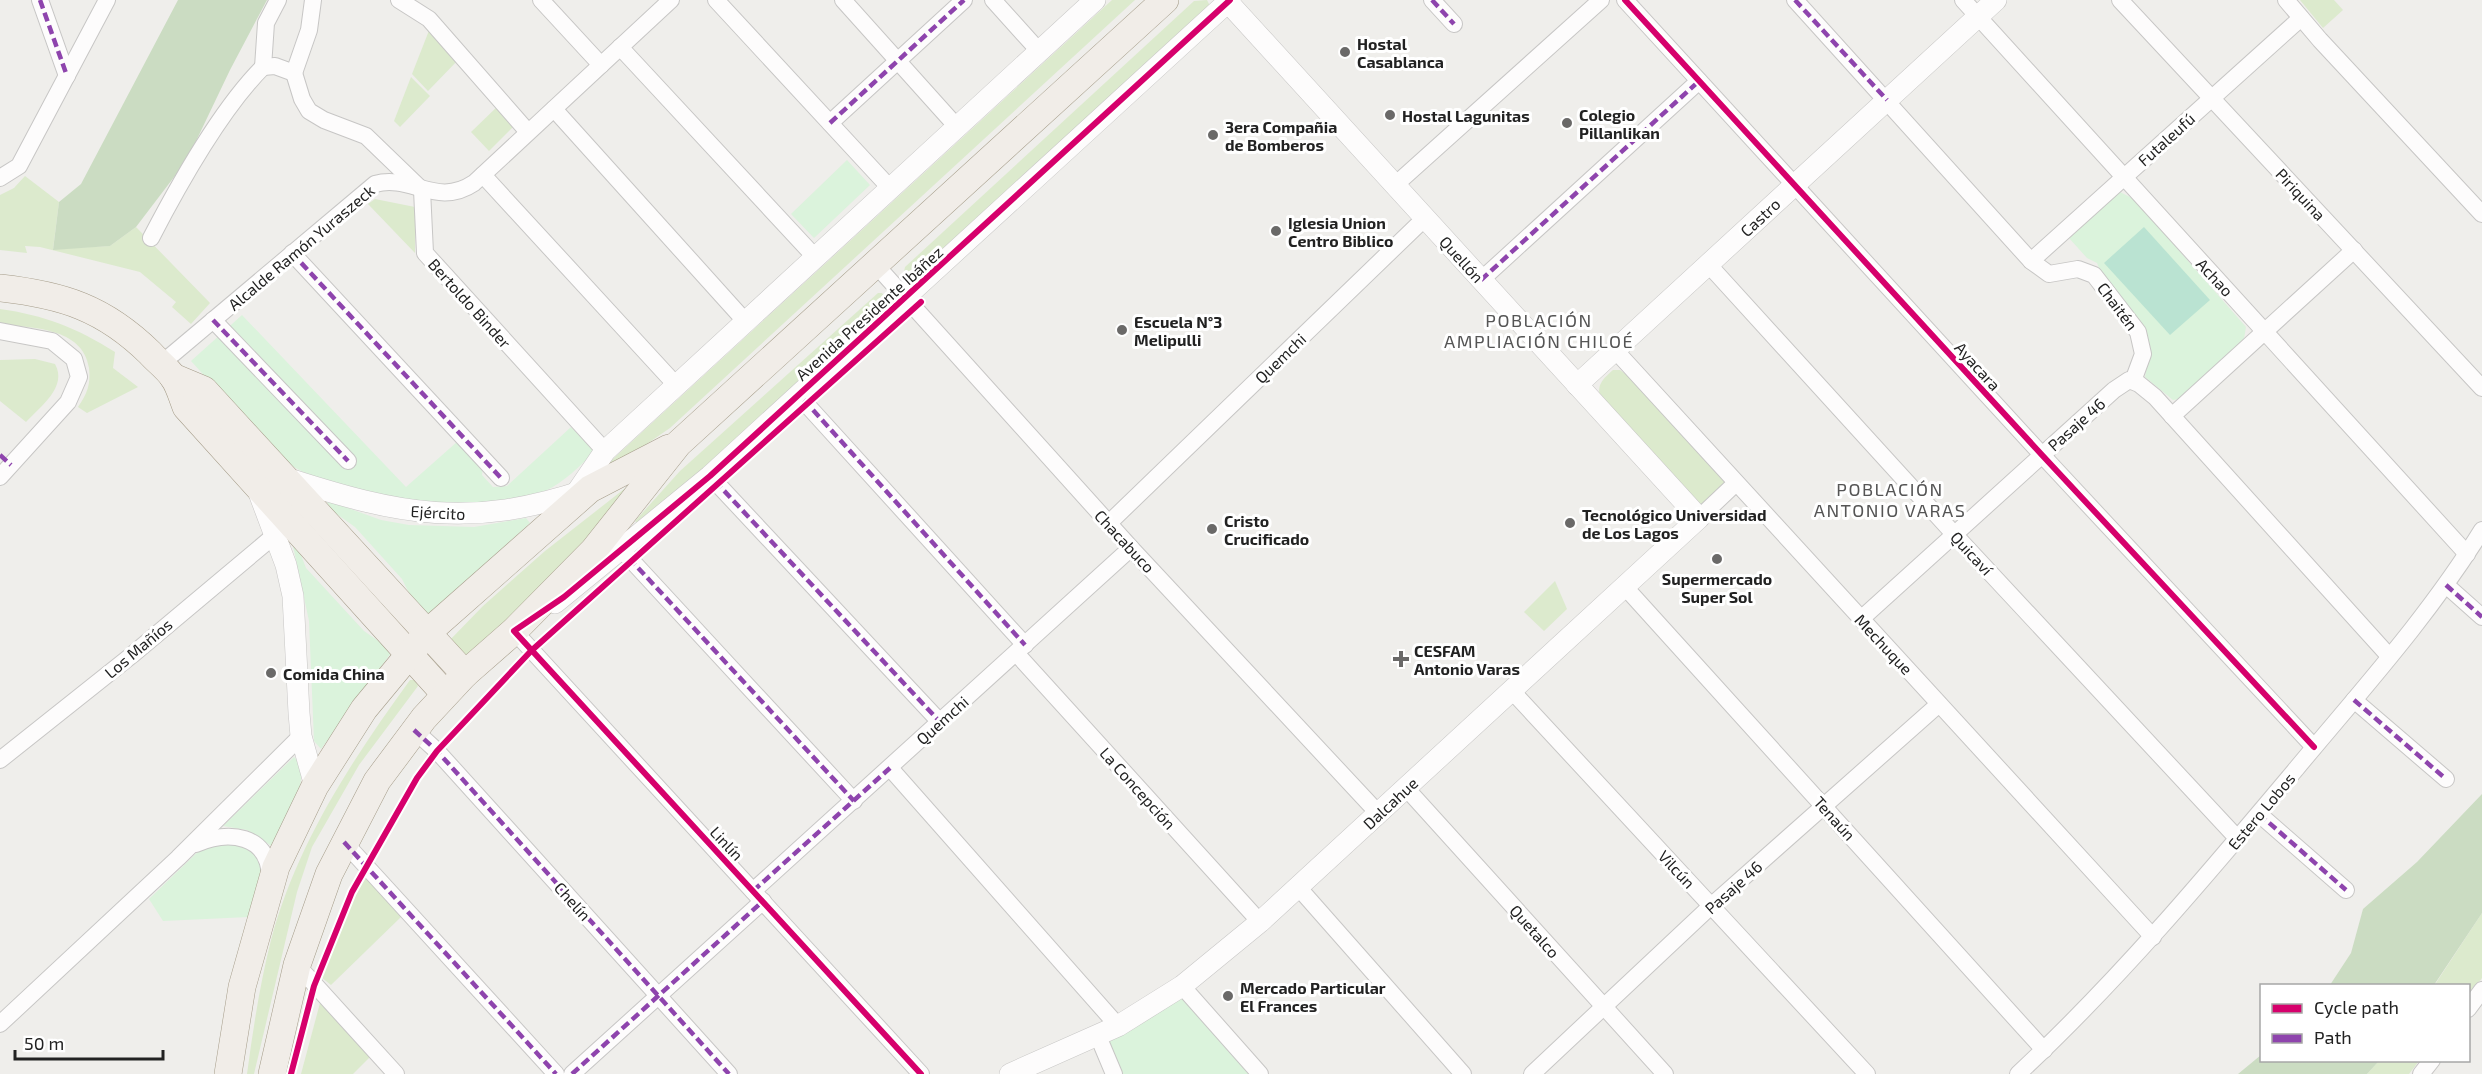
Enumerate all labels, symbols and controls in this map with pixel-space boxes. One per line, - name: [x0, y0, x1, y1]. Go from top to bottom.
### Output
- place label: Hostal Casablanca: [1357, 34, 1444, 71]
- marker: Hostal Casablanca: [1338, 45, 1352, 59]
- place label: Colegio Pillanlikan: [1579, 105, 1660, 142]
- place label: Hostal Lagunitas: [1402, 106, 1530, 125]
- marker: Hostal Lagunitas: [1383, 108, 1397, 122]
- street label: Futaleufú: [2134, 109, 2198, 169]
- marker: Colegio Pillanlikan: [1560, 116, 1574, 130]
- place label: 3era Compañia de Bomberos: [1225, 117, 1337, 154]
- marker: 3era Compañia de Bomberos: [1206, 128, 1220, 142]
- street label: Piriquina: [2272, 164, 2330, 224]
- street label: Alcalde Ramón Yuraszeck: [224, 180, 378, 314]
- street label: Castro: [1736, 194, 1784, 240]
- place label: Iglesia Union Centro Biblico: [1288, 213, 1394, 250]
- marker: Iglesia Union Centro Biblico: [1269, 224, 1283, 238]
- street label: Quellón: [1435, 232, 1488, 287]
- street label: Avenida Presidente Ibáñez: [792, 242, 946, 384]
- street label: Bertoldo Binder: [425, 254, 516, 352]
- street label: Achao: [2193, 254, 2237, 300]
- street label: Chaitén: [2094, 278, 2142, 334]
- district label: POBLACIÓN AMPLIACIÓN CHILOÉ: [1444, 309, 1634, 352]
- place label: Escuela N°3 Melipulli: [1134, 312, 1222, 349]
- marker: Escuela N°3 Melipulli: [1115, 323, 1129, 337]
- street label: Quemchi: [1251, 329, 1310, 388]
- street label: Ayacara: [1951, 338, 2005, 394]
- street label: Pasaje 46: [2044, 393, 2109, 455]
- district label: POBLACIÓN ANTONIO VARAS: [1814, 478, 1966, 521]
- street label: Ejército: [410, 501, 466, 524]
- place label: Tecnológico Universidad de Los Lagos: [1582, 505, 1767, 542]
- street label: Chacabuco: [1091, 506, 1159, 576]
- place label: Cristo Crucificado: [1224, 511, 1309, 548]
- marker: Tecnológico Universidad de Los Lagos: [1563, 516, 1577, 530]
- marker: Cristo Crucificado: [1205, 522, 1219, 536]
- street label: Quicaví: [1946, 527, 1998, 580]
- marker: Supermercado Super Sol: [1710, 552, 1724, 566]
- place label: Supermercado Super Sol: [1662, 569, 1772, 606]
- street label: Mechuque: [1851, 610, 1917, 678]
- street label: Los Mañíos: [100, 614, 176, 682]
- place label: CESFAM Antonio Varas: [1414, 641, 1520, 678]
- marker: CESFAM Antonio Varas: [1392, 650, 1410, 668]
- place label: Comida China: [283, 664, 385, 683]
- marker: Comida China: [264, 666, 278, 680]
- street label: Quemchi: [912, 692, 973, 749]
- street label: La Concepción: [1096, 743, 1180, 833]
- street label: Estero Lobos: [2223, 769, 2299, 853]
- street label: Dalcahue: [1359, 773, 1421, 833]
- street label: Tenaún: [1810, 792, 1860, 844]
- street label: Linlín: [707, 822, 747, 864]
- street label: Vilcún: [1655, 846, 1699, 892]
- street label: Pasaje 46: [1701, 856, 1766, 918]
- street label: Chelín: [551, 878, 595, 924]
- street label: Quetalco: [1506, 901, 1564, 962]
- place label: Mercado Particular El Frances: [1240, 978, 1386, 1015]
- legend: [2260, 984, 2470, 1062]
- marker: Mercado Particular El Frances: [1221, 989, 1235, 1003]
- text: Cycle path: [2314, 996, 2399, 1018]
- scale bar: [15, 1023, 164, 1061]
- text: Path: [2314, 1026, 2352, 1048]
- text: 50 m: [24, 1032, 64, 1054]

